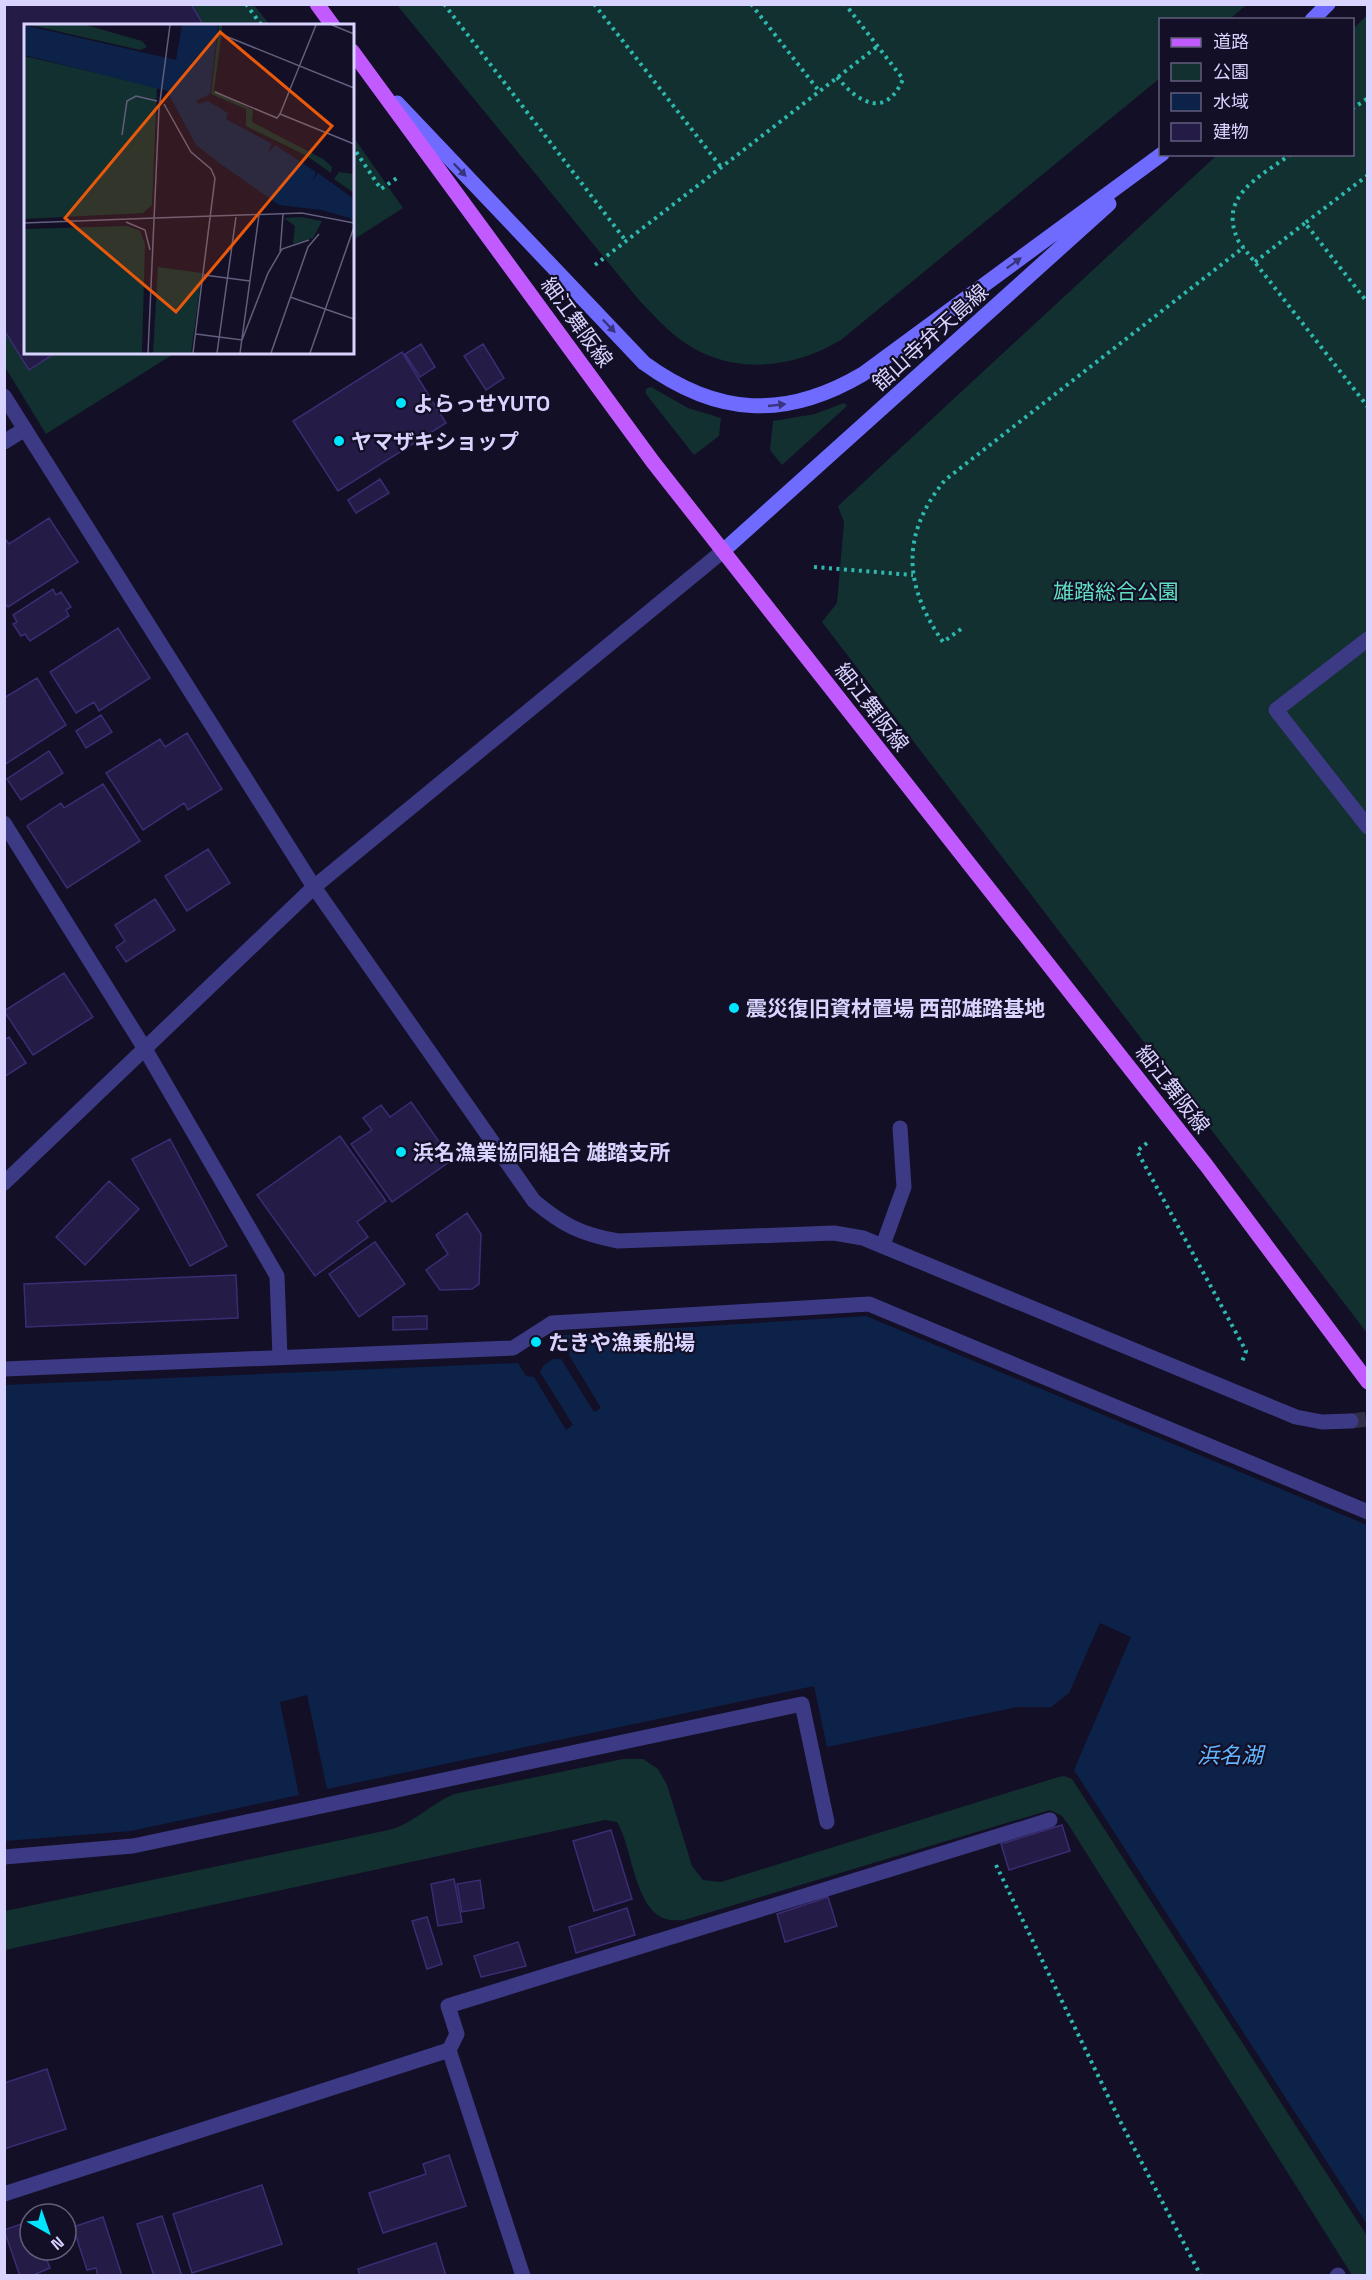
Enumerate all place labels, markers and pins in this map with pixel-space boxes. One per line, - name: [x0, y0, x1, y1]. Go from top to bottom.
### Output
- place label: よらっせYUTO: [413, 390, 550, 417]
- marker: よらっせYUTO: [394, 396, 408, 410]
- place label: ヤマザキショップ: [351, 428, 519, 455]
- marker: ヤマザキショップ: [332, 434, 346, 448]
- place label: 震災復旧資材置場 西部雄踏基地: [746, 995, 1045, 1022]
- marker: 震災復旧資材置場 西部雄踏基地: [727, 1001, 741, 1015]
- place label: 浜名漁業協同組合 雄踏支所: [413, 1139, 670, 1166]
- marker: 浜名漁業協同組合 雄踏支所: [394, 1145, 408, 1159]
- place label: たきや漁乗船場: [548, 1329, 695, 1356]
- marker: たきや漁乗船場: [529, 1335, 543, 1349]

